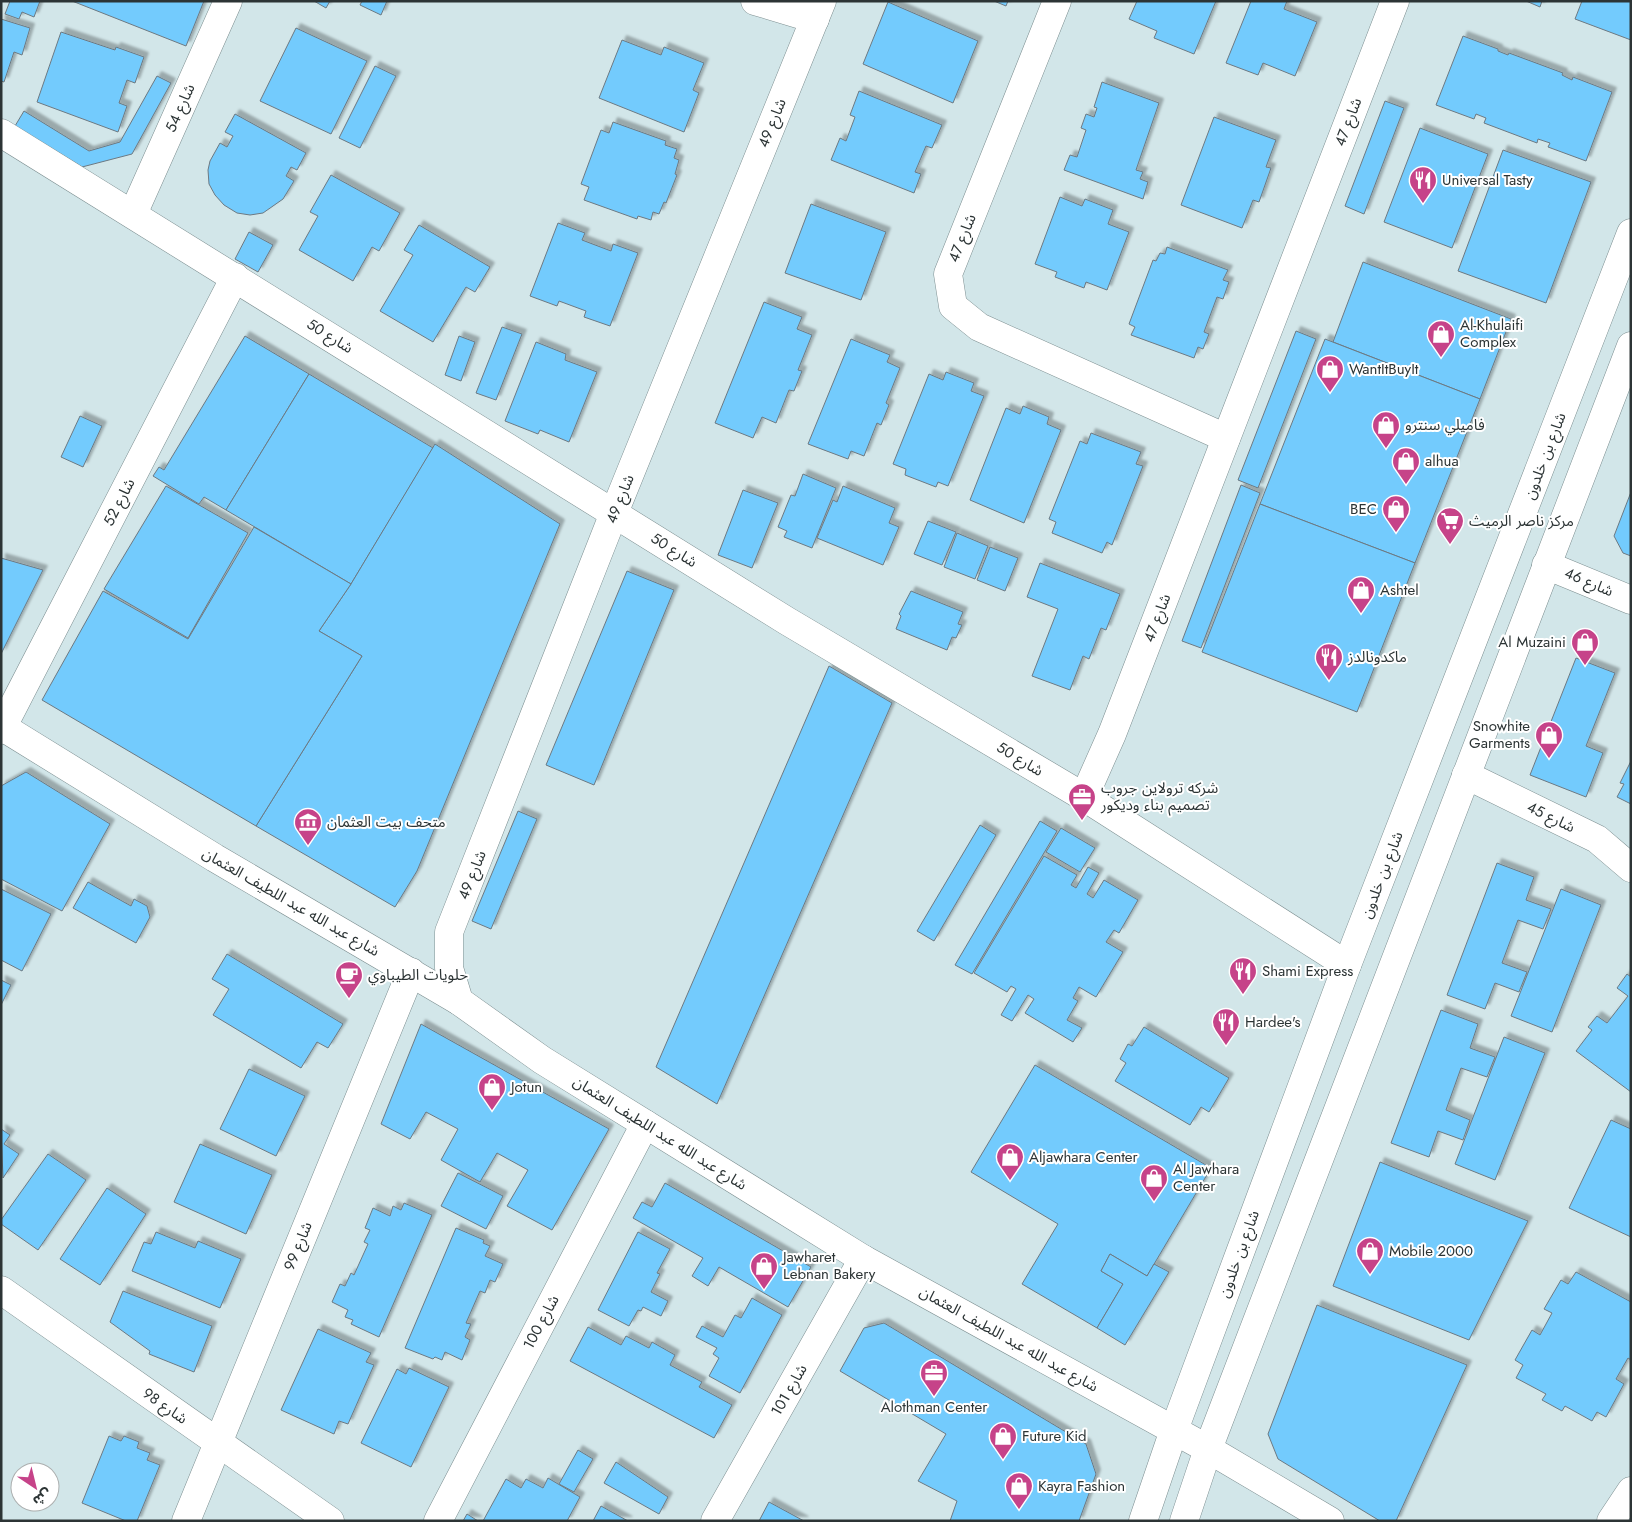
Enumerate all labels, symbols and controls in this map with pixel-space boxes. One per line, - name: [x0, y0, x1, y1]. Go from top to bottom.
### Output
- street label: شارع 54: [160, 80, 201, 136]
- street label: شارع 47: [1329, 94, 1368, 150]
- street label: شارع 49: [752, 95, 793, 151]
- restaurant icon: Universal Tasty: [1408, 165, 1438, 204]
- place label: Universal Tasty: [1442, 169, 1533, 191]
- street label: شارع 47: [942, 210, 983, 266]
- street label: شارع 50: [302, 313, 358, 360]
- place label: Al-Khulaifi Complex: [1460, 314, 1523, 353]
- shop icon: Al-Khulaifi Complex: [1426, 319, 1456, 358]
- shop icon: WantItBuyIt: [1315, 354, 1345, 393]
- place label: WantItBuyIt: [1349, 358, 1419, 380]
- street label: شارع بن خلدون: [1518, 409, 1573, 503]
- shop icon: فاميلي سنترو: [1371, 410, 1401, 449]
- place label: فاميلي سنترو: [1405, 414, 1485, 436]
- shop icon: alhua: [1391, 446, 1421, 485]
- place label: alhua: [1425, 450, 1459, 472]
- street label: شارع 49: [600, 471, 641, 527]
- street label: شارع 52: [98, 474, 141, 530]
- shop icon: BEC: [1381, 494, 1411, 533]
- place label: BEC: [1350, 498, 1377, 520]
- supermarket icon: مركز ناصر الرميث: [1435, 506, 1465, 545]
- place label: مركز ناصر الرميث: [1469, 510, 1574, 532]
- street label: شارع 50: [646, 527, 702, 574]
- street label: شارع 46: [1561, 562, 1617, 603]
- shop icon: Ashtel: [1346, 575, 1376, 614]
- place label: Ashtel: [1380, 579, 1419, 601]
- street label: شارع 47: [1138, 590, 1177, 646]
- shop icon: Al Muzaini: [1570, 627, 1600, 666]
- place label: Al Muzaini: [1498, 631, 1566, 653]
- restaurant icon: ماكدونالدز: [1314, 642, 1344, 681]
- place label: ماكدونالدز: [1347, 646, 1407, 668]
- place label: Snowhite Garments: [1469, 715, 1530, 754]
- shop icon: Snowhite Garments: [1534, 720, 1564, 759]
- street label: شارع 50: [992, 736, 1048, 783]
- place label: شركه ترولاين جروب تصميم بناء وديكور: [1100, 777, 1218, 816]
- office icon: شركه ترولاين جروب تصميم بناء وديكور: [1067, 782, 1097, 821]
- street label: شارع 45: [1523, 796, 1579, 839]
- museum icon: متحف بيت العثمان: [293, 807, 323, 846]
- place label: متحف بيت العثمان: [327, 811, 446, 833]
- street label: شارع بن خلدون: [1355, 828, 1410, 922]
- street label: شارع عبد الله عبد اللطيف العثمان: [198, 842, 384, 963]
- street label: شارع 49: [452, 847, 493, 903]
- restaurant icon: Shami Express: [1228, 956, 1258, 995]
- cafe icon: حلويات الطيباوي: [334, 960, 364, 999]
- place label: Shami Express: [1262, 960, 1353, 982]
- place label: حلويات الطيباوي: [368, 964, 468, 986]
- restaurant icon: Hardee's: [1211, 1007, 1241, 1046]
- place label: Hardee's: [1245, 1011, 1300, 1033]
- street label: شارع عبد الله عبد اللطيف العثمان: [568, 1070, 751, 1197]
- shop icon: Jotun: [477, 1072, 507, 1111]
- place label: Jotun: [509, 1076, 542, 1098]
- shop icon: Aljawhara Center: [995, 1142, 1025, 1181]
- place label: Aljawhara Center: [1029, 1146, 1139, 1168]
- place label: Al Jawhara Center: [1173, 1158, 1239, 1197]
- shop icon: Al Jawhara Center: [1139, 1163, 1169, 1202]
- street label: شارع بن خلدون: [1213, 1207, 1266, 1301]
- street label: شارع 99: [278, 1218, 319, 1274]
- shop icon: Mobile 2000: [1355, 1236, 1385, 1275]
- place label: Mobile 2000: [1389, 1240, 1473, 1262]
- place label: Jawharet Lebnan Bakery: [781, 1246, 876, 1285]
- shop icon: Jawharet Lebnan Bakery: [749, 1251, 779, 1290]
- street label: شارع عبد الله عبد اللطيف العثمان: [915, 1281, 1103, 1398]
- street label: شارع 100: [518, 1291, 565, 1353]
- office icon: Alothman Center: [919, 1358, 949, 1397]
- street label: شارع 101: [765, 1360, 814, 1420]
- street label: شارع 98: [137, 1382, 192, 1430]
- place label: Alothman Center: [881, 1396, 988, 1418]
- shop icon: Future Kid: [988, 1421, 1018, 1460]
- place label: Future Kid: [1022, 1425, 1087, 1447]
- north arrow: [10, 1462, 60, 1512]
- shop icon: Kayra Fashion: [1004, 1471, 1034, 1510]
- place label: Kayra Fashion: [1038, 1475, 1125, 1497]
- text: ش: [29, 1484, 56, 1511]

